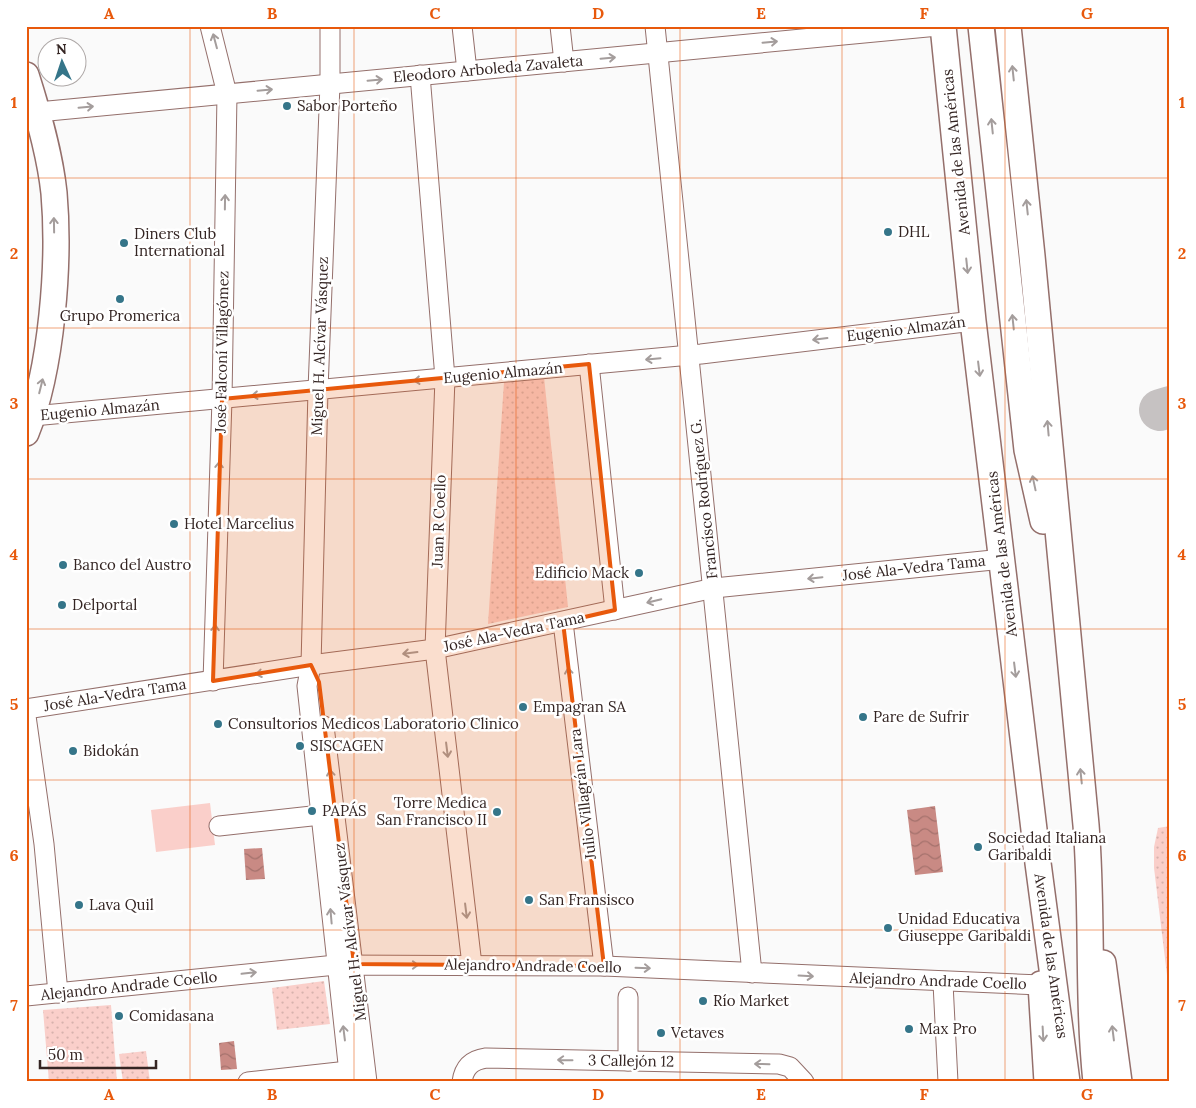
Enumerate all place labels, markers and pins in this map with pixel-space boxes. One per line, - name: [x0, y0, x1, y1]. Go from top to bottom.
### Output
- place label: Sabor Porteño: [297, 96, 398, 115]
- marker: Sabor Porteño: [281, 100, 293, 112]
- place label: DHL: [898, 222, 930, 241]
- place label: Diners Club International: [134, 224, 225, 260]
- marker: DHL: [882, 226, 894, 238]
- marker: Diners Club International: [118, 237, 130, 249]
- marker: Grupo Promerica: [114, 293, 126, 305]
- place label: Grupo Promerica: [60, 306, 181, 325]
- place label: Hotel Marcelius: [184, 514, 294, 533]
- marker: Hotel Marcelius: [168, 518, 180, 530]
- place label: Banco del Austro: [73, 555, 191, 574]
- marker: Banco del Austro: [57, 559, 69, 571]
- place label: Edificio Mack: [535, 563, 629, 582]
- marker: Edificio Mack: [633, 567, 645, 579]
- place label: Delportal: [72, 595, 137, 614]
- marker: Delportal: [56, 599, 68, 611]
- place label: Empagran SA: [533, 697, 626, 716]
- marker: Empagran SA: [517, 701, 529, 713]
- place label: Pare de Sufrir: [873, 707, 969, 726]
- marker: Pare de Sufrir: [857, 711, 869, 723]
- place label: Consultorios Medicos Laboratorio Clinico: [228, 714, 519, 733]
- marker: Consultorios Medicos Laboratorio Clinico: [212, 718, 224, 730]
- place label: SISCAGEN: [310, 736, 384, 755]
- marker: SISCAGEN: [294, 740, 306, 752]
- place label: Bidokán: [83, 741, 139, 760]
- marker: Bidokán: [67, 745, 79, 757]
- place label: Torre Medica San Francisco II: [377, 793, 487, 829]
- place label: PAPÁS: [322, 801, 366, 820]
- marker: PAPÁS: [306, 805, 318, 817]
- marker: Torre Medica San Francisco II: [491, 806, 503, 818]
- place label: Sociedad Italiana Garibaldi: [988, 828, 1107, 864]
- marker: Sociedad Italiana Garibaldi: [972, 841, 984, 853]
- place label: San Fransisco: [539, 890, 635, 909]
- marker: San Fransisco: [523, 894, 535, 906]
- place label: Lava Quil: [89, 895, 154, 914]
- marker: Lava Quil: [73, 899, 85, 911]
- place label: Unidad Educativa Giuseppe Garibaldi: [898, 909, 1031, 945]
- marker: Unidad Educativa Giuseppe Garibaldi: [882, 922, 894, 934]
- place label: Río Market: [713, 991, 789, 1010]
- marker: Río Market: [697, 995, 709, 1007]
- place label: Comidasana: [129, 1006, 214, 1025]
- marker: Comidasana: [113, 1010, 125, 1022]
- place label: Max Pro: [919, 1019, 977, 1038]
- place label: Vetaves: [670, 1023, 724, 1042]
- marker: Max Pro: [903, 1023, 915, 1035]
- marker: Vetaves: [655, 1027, 667, 1039]

